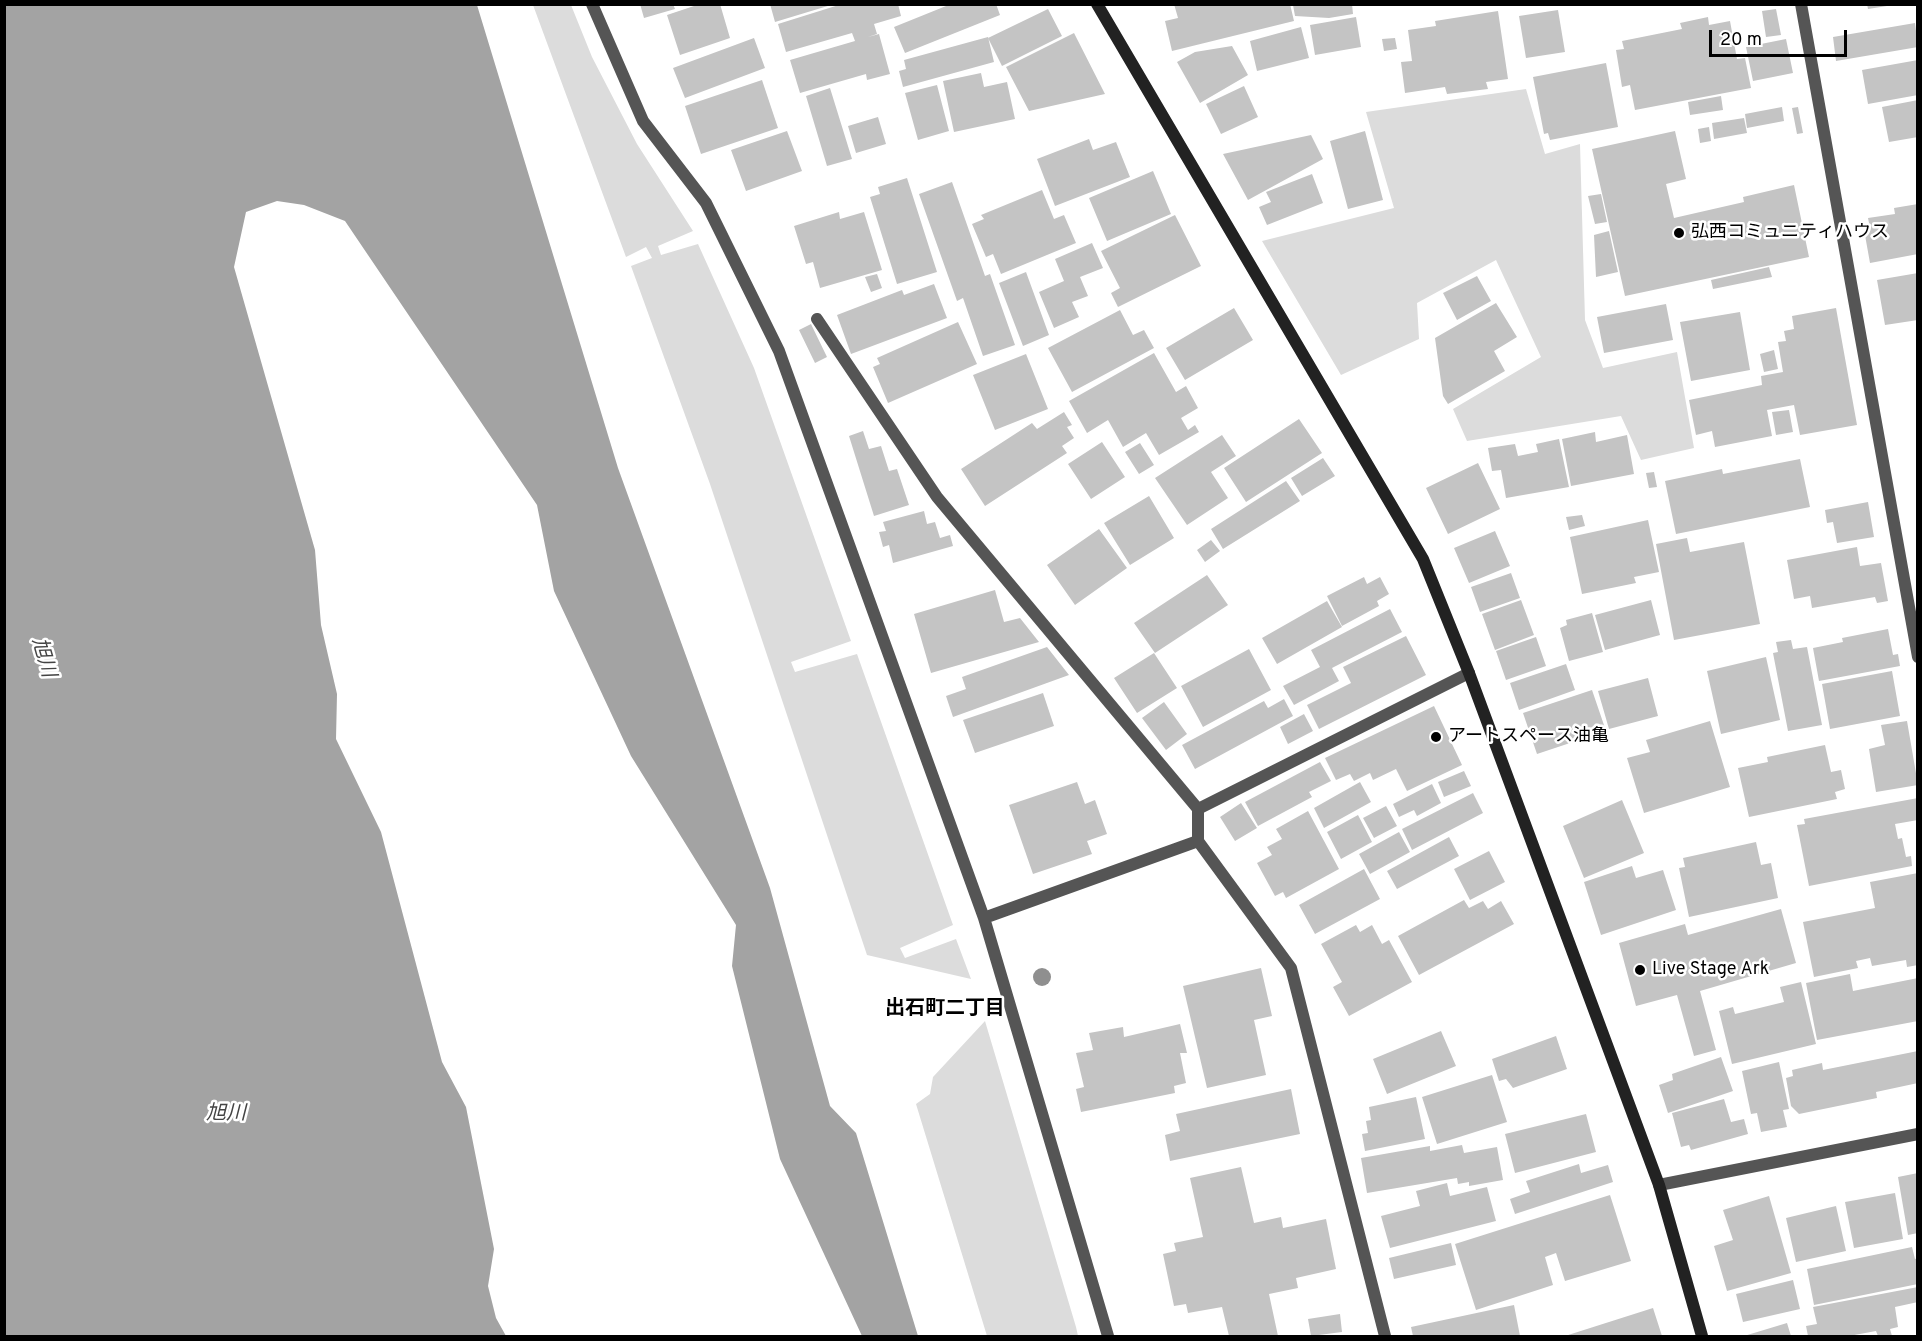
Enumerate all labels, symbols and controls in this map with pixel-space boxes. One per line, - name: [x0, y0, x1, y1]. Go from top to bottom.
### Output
- scale bar: [1712, 18, 1850, 56]
- text: 20 m: [1720, 29, 1762, 52]
- place label: 弘西コミュニティハウス: [1691, 222, 1889, 244]
- marker: 弘西コミュニティハウス: [1672, 226, 1686, 240]
- water label: 旭川: [25, 635, 59, 681]
- place label: アートスペース油亀: [1448, 726, 1609, 748]
- marker: アートスペース油亀: [1429, 730, 1443, 744]
- place label: Live Stage Ark: [1652, 959, 1769, 981]
- marker: Live Stage Ark: [1633, 963, 1647, 977]
- district label: 出石町二丁目: [885, 998, 1005, 1022]
- water label: 旭川: [206, 1103, 246, 1127]

